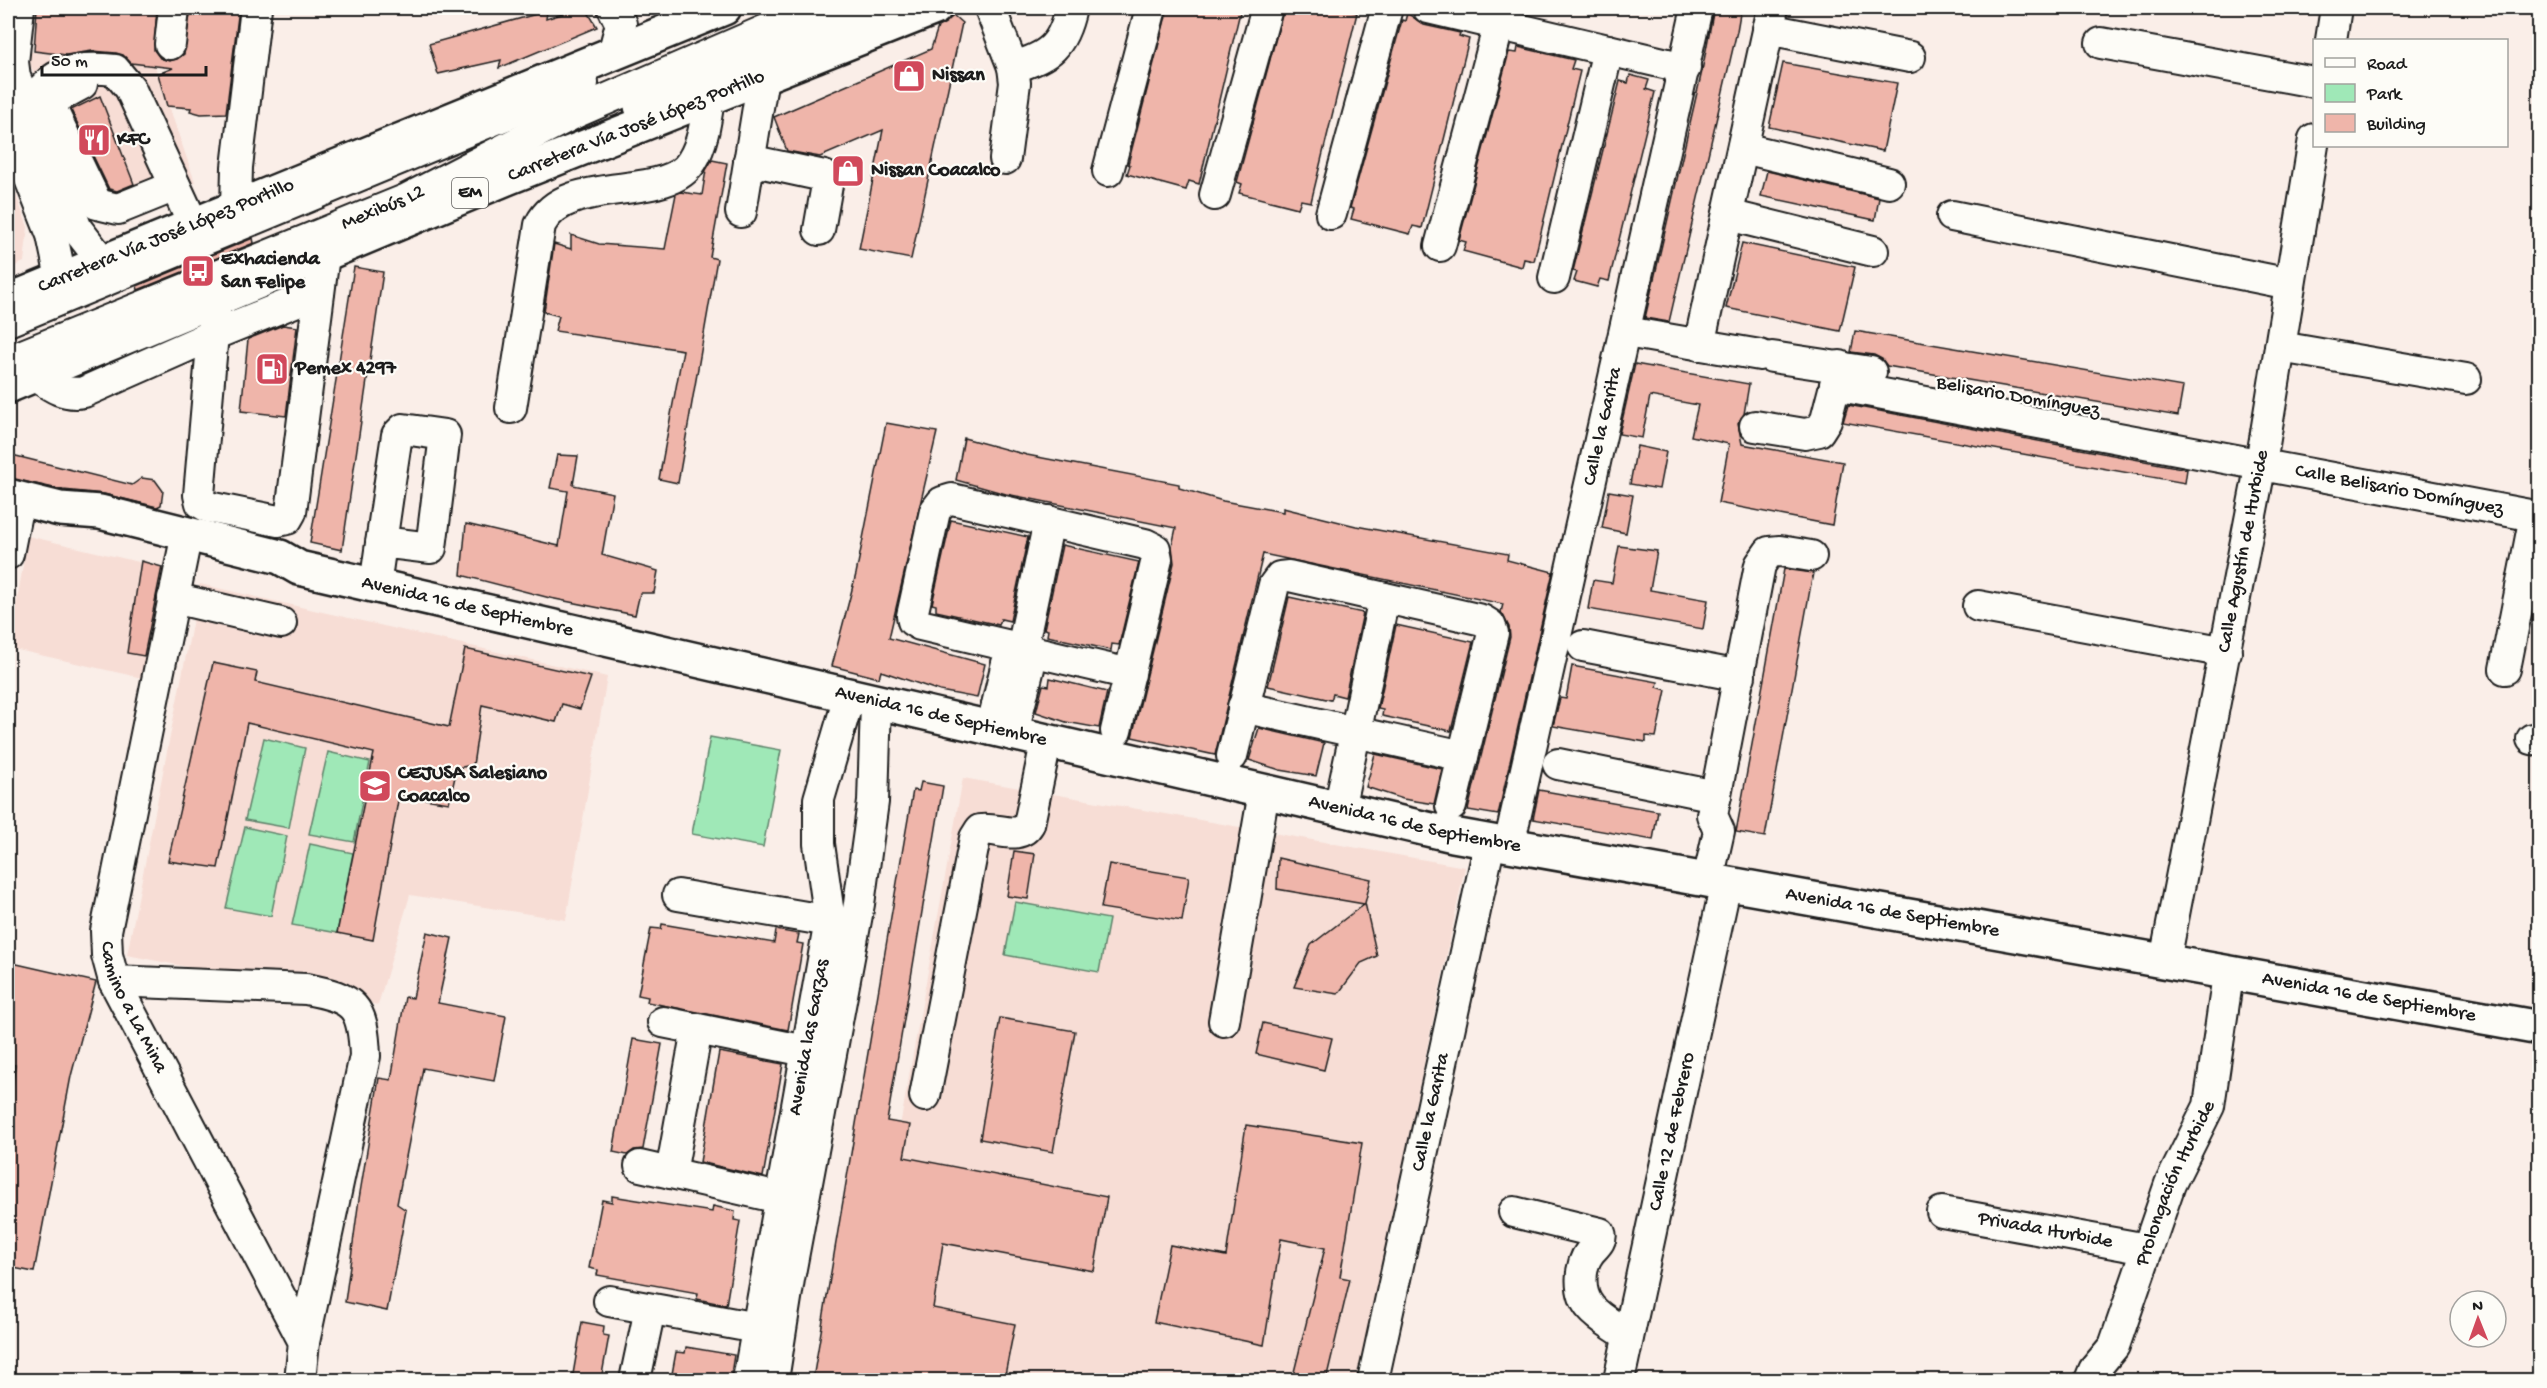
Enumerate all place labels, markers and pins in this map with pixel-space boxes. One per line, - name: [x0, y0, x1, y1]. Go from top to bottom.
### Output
- shop icon: Nissan: [891, 58, 927, 94]
- place label: Nissan: [932, 65, 985, 88]
- restaurant icon: KFC: [76, 122, 112, 158]
- place label: KFC: [116, 129, 151, 152]
- shop icon: Nissan Coacalco: [830, 153, 866, 189]
- place label: Nissan Coacalco: [871, 160, 1001, 183]
- place label: Exhacienda San Felipe: [221, 249, 321, 295]
- bus stop icon: Exhacienda San Felipe: [180, 253, 216, 289]
- fuel station icon: Pemex 4297: [254, 351, 290, 387]
- place label: Pemex 4297: [294, 358, 397, 381]
- place label: CEJUSA Salesiano Coacalco: [397, 763, 548, 809]
- school or university icon: CEJUSA Salesiano Coacalco: [357, 768, 393, 804]

